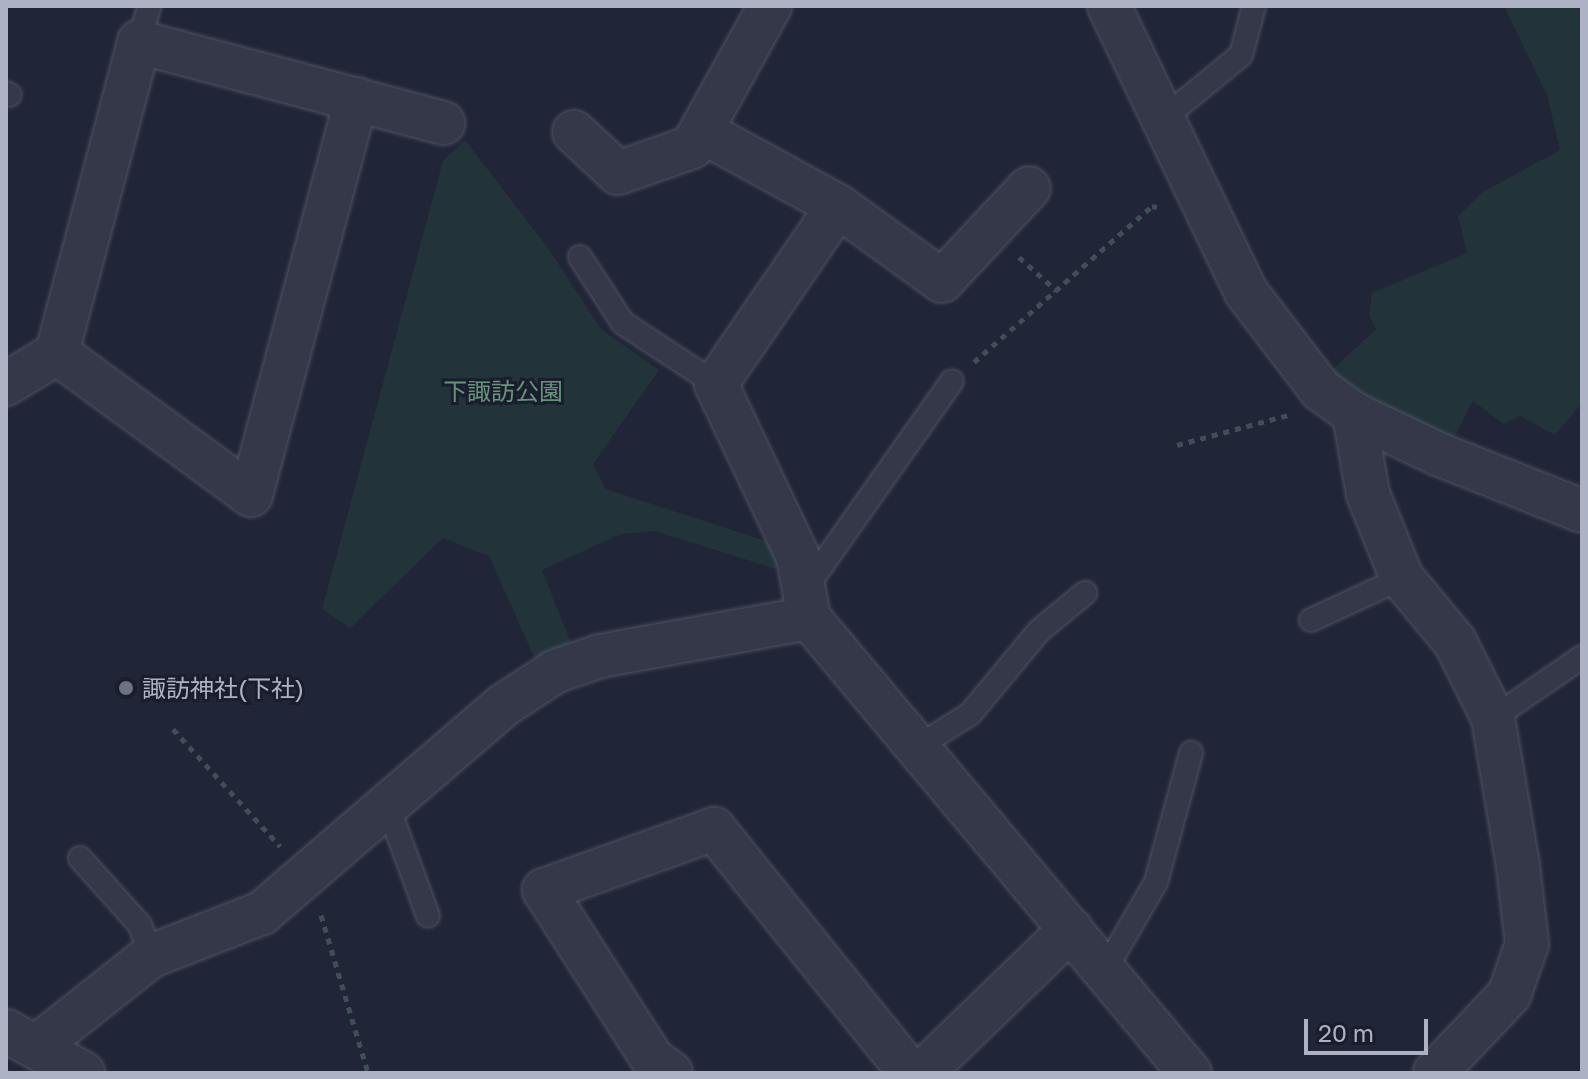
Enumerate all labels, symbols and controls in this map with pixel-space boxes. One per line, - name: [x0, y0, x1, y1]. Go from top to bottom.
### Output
- park label: 下諏訪公園: [443, 377, 563, 405]
- place label: 諏訪神社(下社): [142, 674, 304, 702]
- marker: 諏訪神社(下社): [117, 679, 135, 697]
- scale bar: [1308, 1003, 1432, 1053]
- text: 20 m: [1318, 1018, 1374, 1047]

